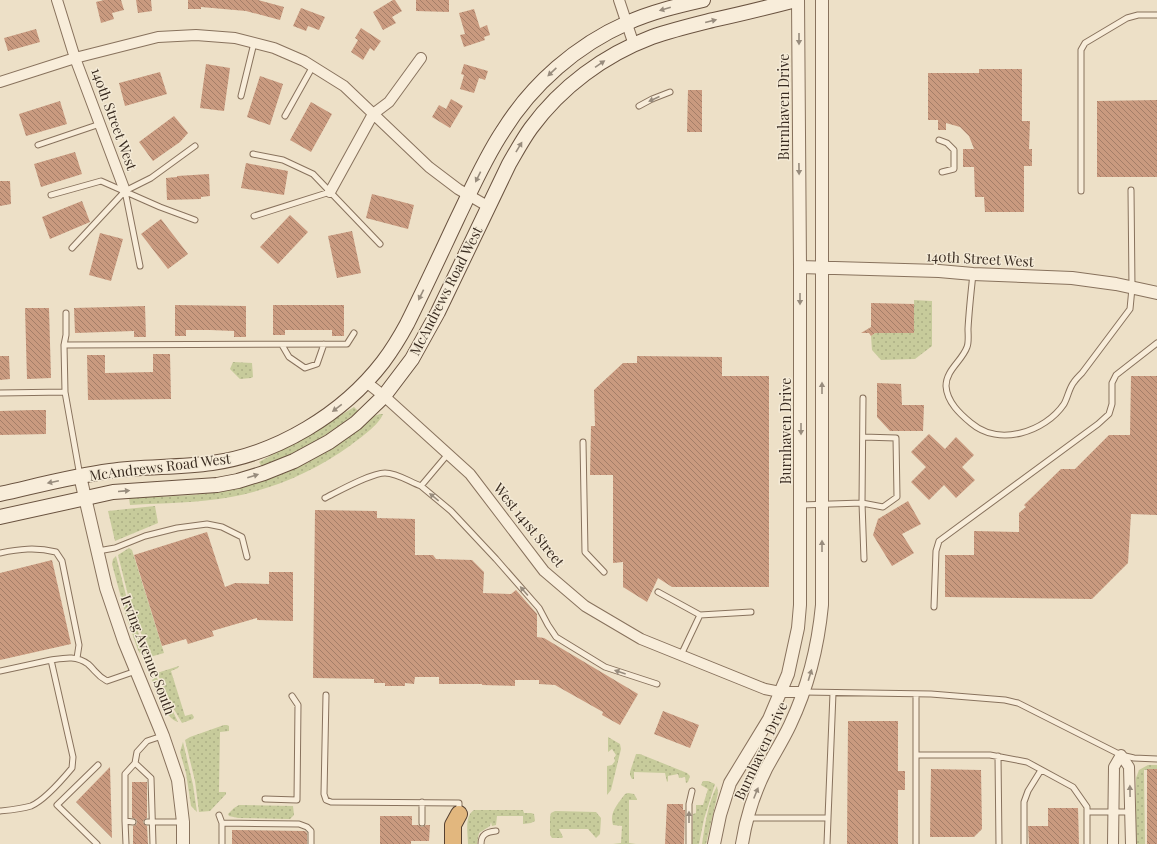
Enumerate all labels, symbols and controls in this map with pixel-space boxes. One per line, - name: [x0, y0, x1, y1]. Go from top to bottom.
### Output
- one-way arrow: [659, 7, 671, 13]
- one-way arrow: [705, 18, 717, 24]
- one-way arrow: [796, 33, 802, 46]
- street label: Burnhaven Drive: [774, 54, 793, 160]
- one-way arrow: [595, 60, 605, 68]
- street label: 140th Street West: [87, 65, 142, 174]
- one-way arrow: [547, 67, 557, 77]
- one-way arrow: [648, 95, 660, 102]
- one-way arrow: [516, 141, 523, 153]
- one-way arrow: [796, 163, 802, 176]
- one-way arrow: [475, 172, 481, 183]
- street label: McAndrews Road West: [405, 222, 487, 359]
- street label: 140th Street West: [926, 246, 1035, 271]
- one-way arrow: [418, 289, 424, 300]
- one-way arrow: [797, 293, 803, 306]
- street label: Burnhaven Drive: [776, 378, 795, 484]
- one-way arrow: [819, 381, 825, 394]
- one-way arrow: [331, 404, 342, 412]
- one-way arrow: [798, 423, 804, 436]
- street label: McAndrews Road West: [88, 448, 233, 485]
- one-way arrow: [247, 473, 259, 479]
- street label: West 141st Street: [489, 478, 570, 571]
- one-way arrow: [47, 480, 59, 486]
- one-way arrow: [118, 488, 130, 494]
- one-way arrow: [429, 493, 440, 502]
- one-way arrow: [819, 539, 825, 552]
- one-way arrow: [520, 585, 529, 596]
- street label: Irving Avenue South: [117, 592, 180, 718]
- one-way arrow: [614, 669, 626, 675]
- one-way arrow: [807, 669, 813, 681]
- street label: Burnhaven Drive: [729, 699, 792, 803]
- one-way arrow: [1127, 784, 1133, 797]
- one-way arrow: [753, 787, 759, 799]
- one-way arrow: [686, 810, 692, 823]

